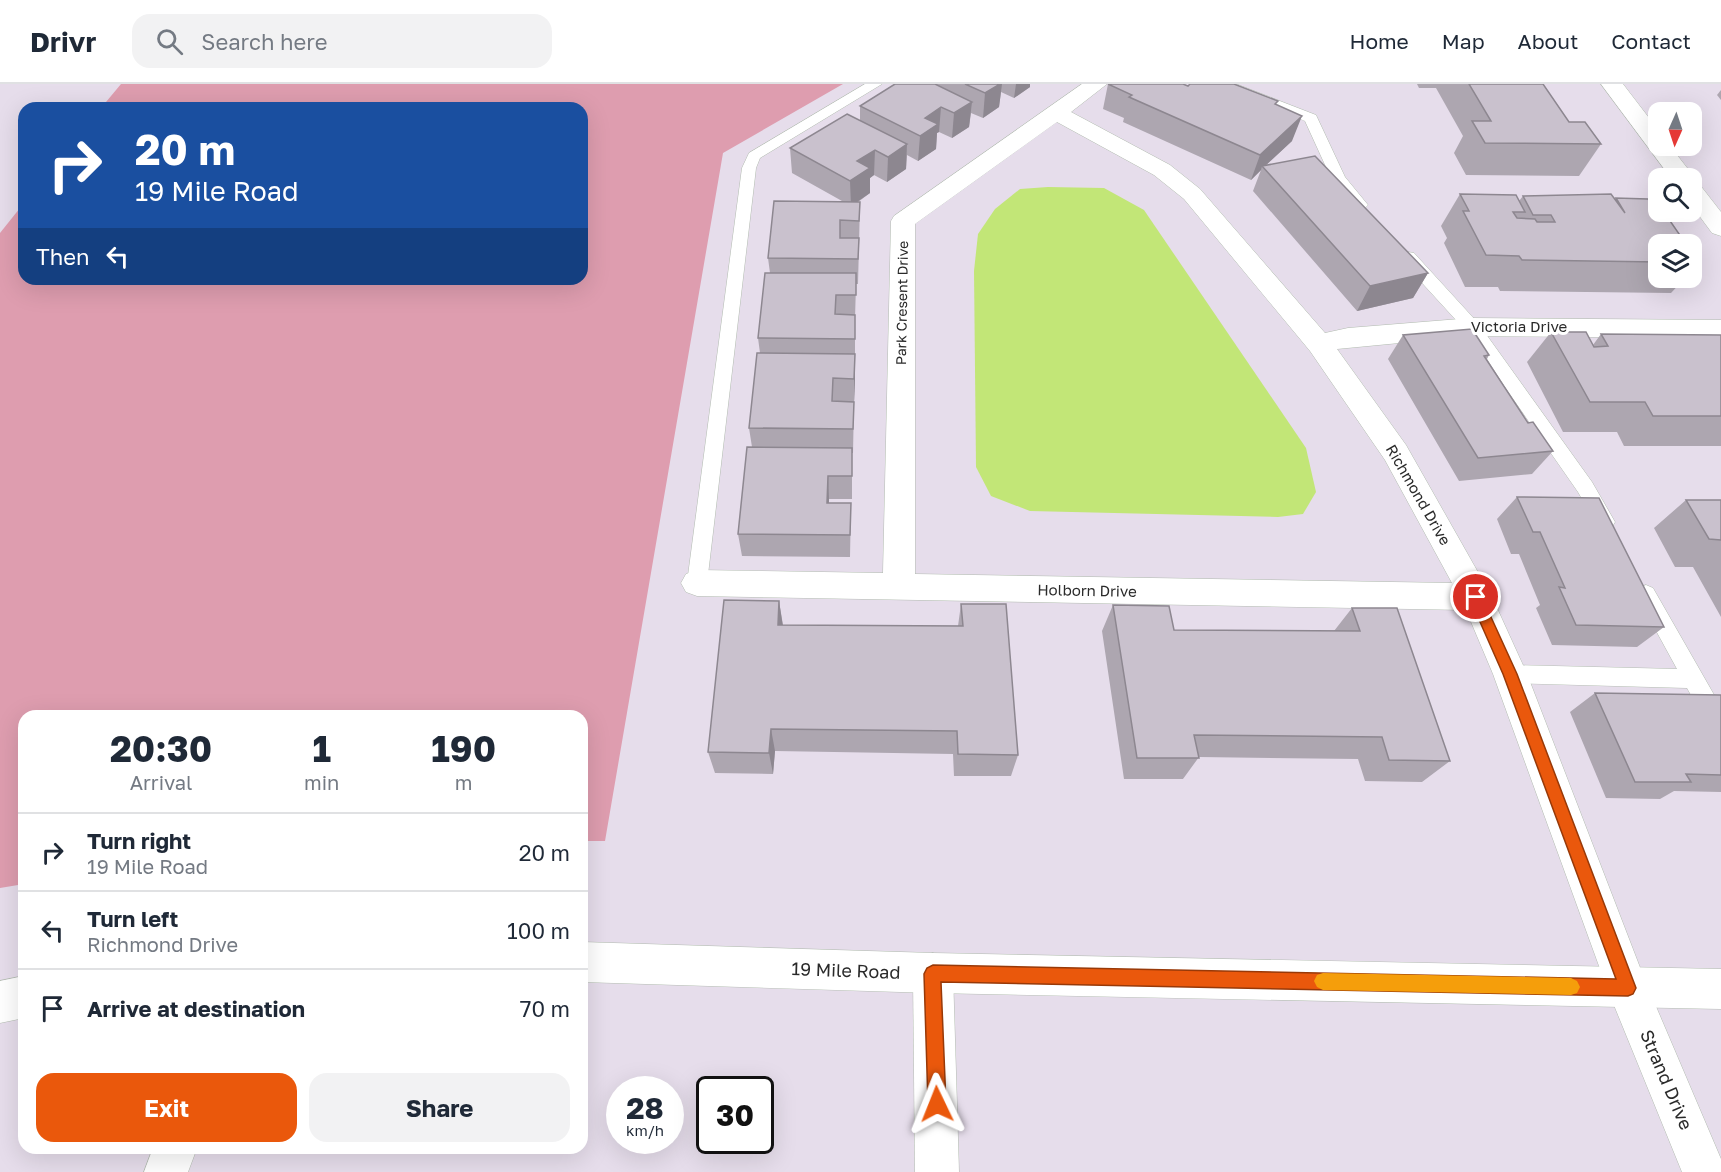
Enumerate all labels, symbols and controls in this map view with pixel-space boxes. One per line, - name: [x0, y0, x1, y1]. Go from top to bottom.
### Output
- search box: [132, 14, 552, 68]
- text: Drivr: [30, 25, 96, 58]
- icon: search: [153, 25, 186, 58]
- text: Search here: [201, 28, 327, 55]
- text: Home: [1349, 28, 1409, 54]
- text: Map: [1442, 28, 1485, 54]
- text: About: [1518, 28, 1578, 54]
- text: Contact: [1611, 28, 1691, 54]
- north arrow: [1648, 102, 1702, 156]
- map controls: [1648, 102, 1702, 288]
- text: 20 m: [135, 124, 235, 174]
- icon: right: [36, 126, 114, 204]
- button: search: [1648, 168, 1702, 222]
- text: 19 Mile Road: [135, 175, 299, 207]
- button: layers: [1648, 234, 1702, 288]
- icon: left: [101, 240, 134, 273]
- street label: Park Cresent Drive: [892, 241, 911, 365]
- text: Then: [36, 243, 89, 270]
- street label: Victoria Drive: [1471, 317, 1568, 335]
- street label: Richmond Drive: [1383, 441, 1455, 548]
- pin: [1450, 571, 1501, 622]
- street label: Holborn Drive: [1037, 580, 1137, 600]
- icon: arrive: [1459, 580, 1492, 613]
- text: 20:30: [110, 727, 212, 770]
- text: 1: [312, 727, 331, 770]
- text: 190: [431, 727, 496, 770]
- text: Arrival: [130, 770, 192, 794]
- text: min: [304, 770, 339, 794]
- text: m: [455, 770, 473, 794]
- text: Turn right: [87, 827, 191, 854]
- icon: right: [36, 836, 69, 869]
- text: 20 m: [519, 839, 570, 866]
- text: 19 Mile Road: [87, 854, 208, 878]
- text: Turn left: [87, 905, 178, 932]
- icon: left: [36, 914, 69, 947]
- text: 100 m: [507, 917, 570, 944]
- text: Richmond Drive: [87, 932, 238, 956]
- street label: 19 Mile Road: [791, 957, 901, 983]
- icon: arrive: [36, 992, 69, 1025]
- text: Arrive at destination: [87, 995, 305, 1022]
- text: 70 m: [520, 995, 570, 1022]
- street label: Strand Drive: [1636, 1026, 1698, 1133]
- position arrow: [905, 1072, 969, 1136]
- button: Exit: [36, 1073, 297, 1142]
- button: Share: [309, 1073, 570, 1142]
- speed limit sign: 30: [696, 1076, 774, 1154]
- text: 28: [626, 1090, 664, 1126]
- text: km/h: [626, 1121, 664, 1139]

